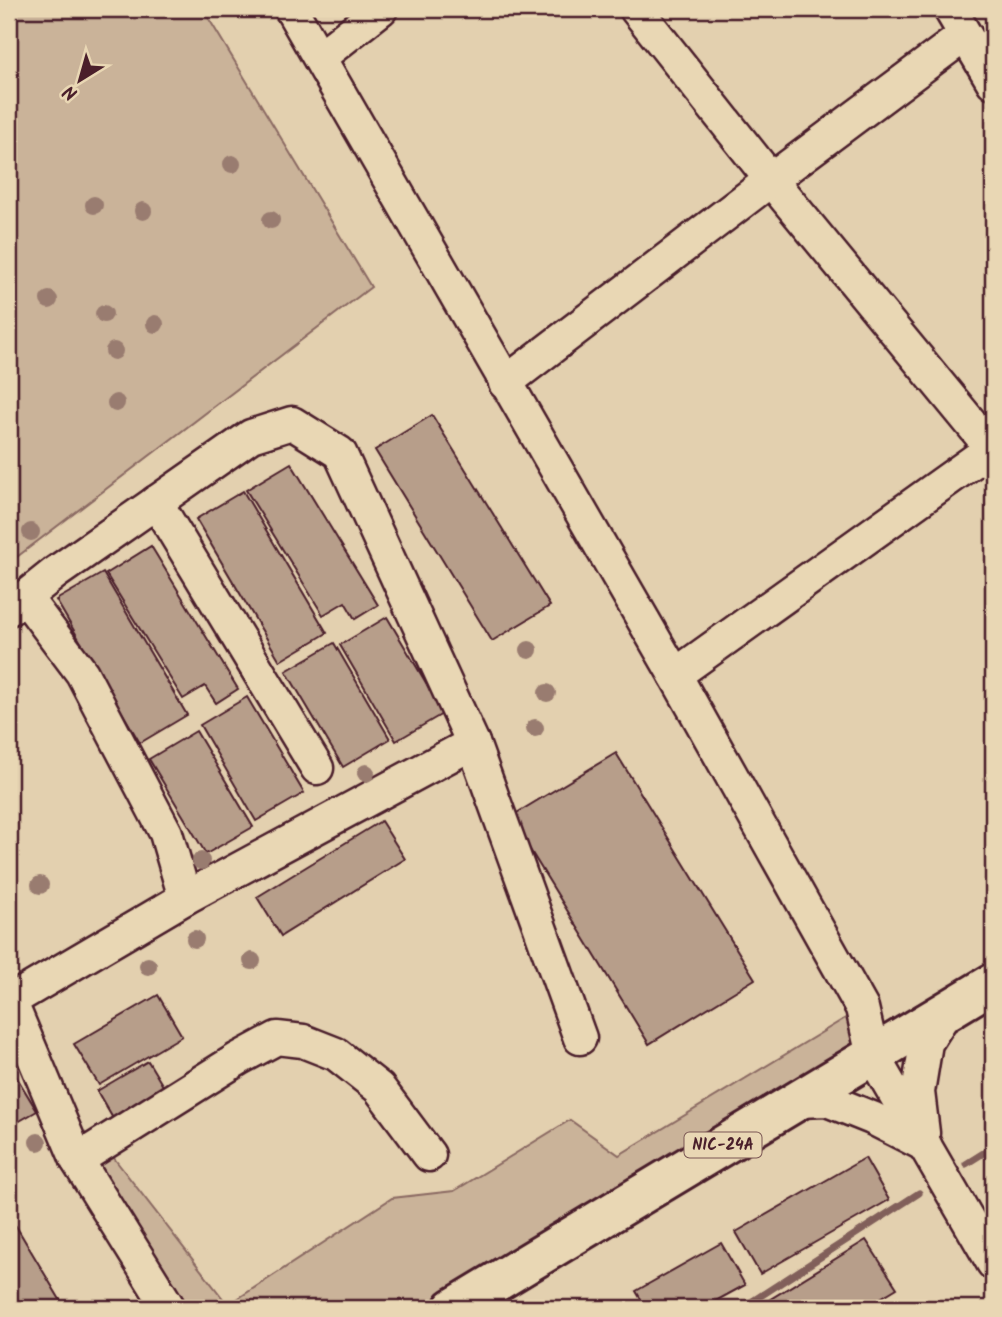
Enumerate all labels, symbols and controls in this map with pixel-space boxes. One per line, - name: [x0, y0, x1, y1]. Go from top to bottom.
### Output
- north arrow: [46, 46, 116, 116]
- text: N: [57, 76, 85, 108]
- road number: NIC-24A: [684, 1133, 762, 1158]

